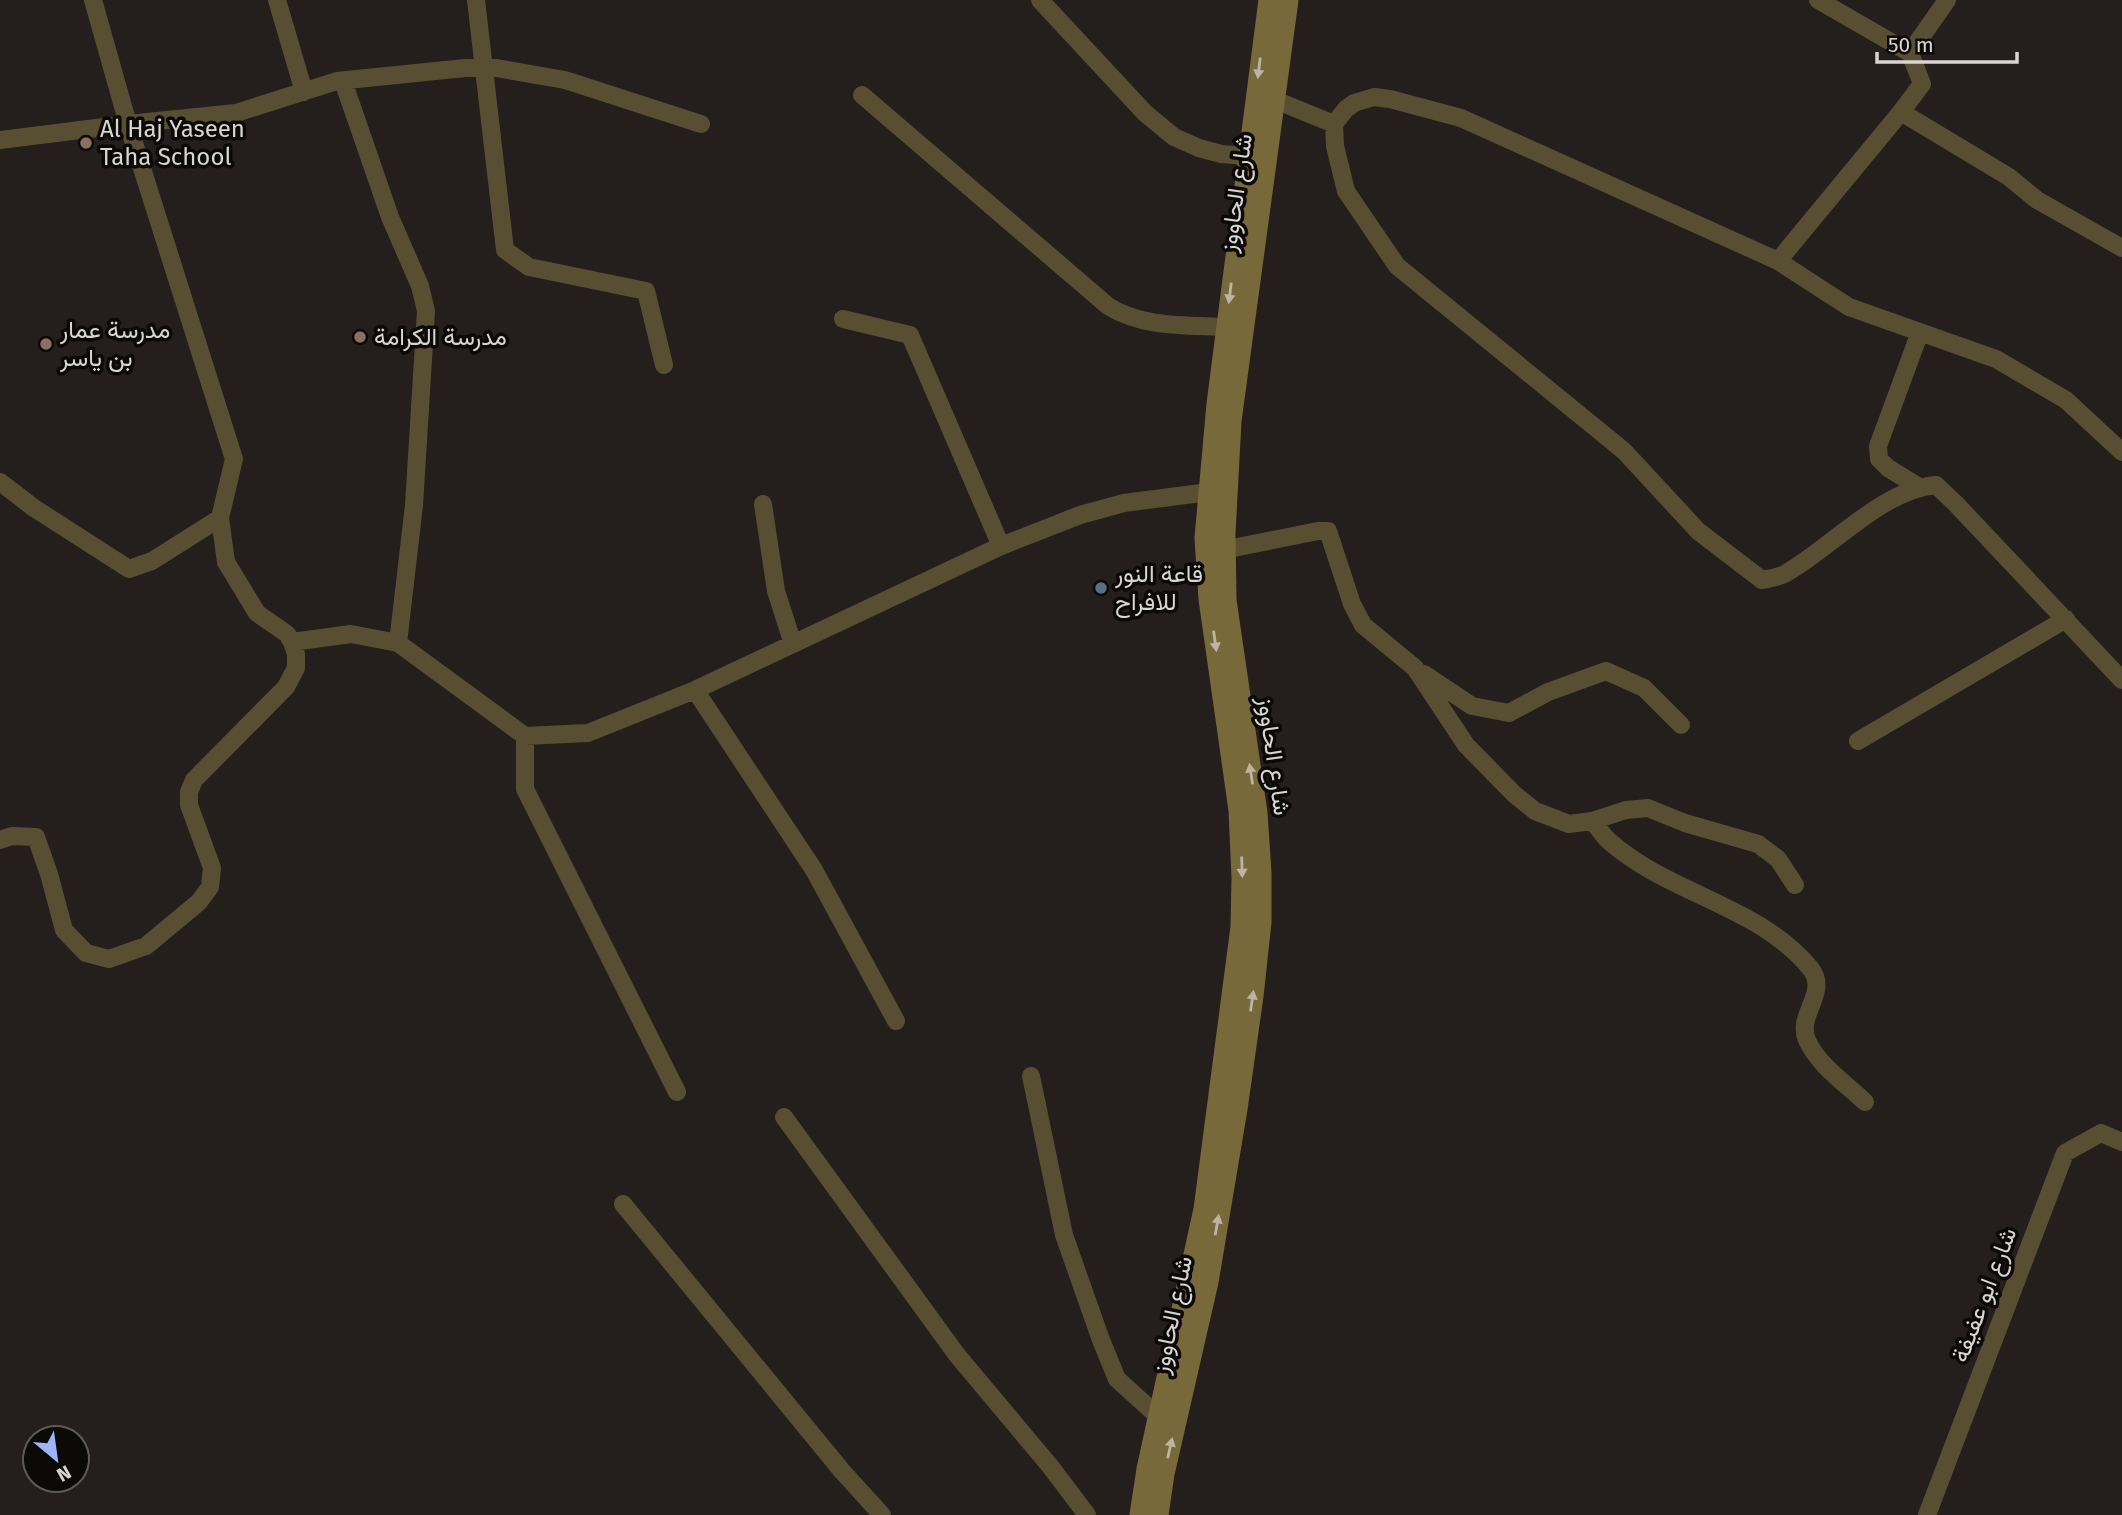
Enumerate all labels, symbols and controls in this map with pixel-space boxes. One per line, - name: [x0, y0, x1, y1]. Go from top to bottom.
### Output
- scale bar: [1877, 21, 2017, 65]
- text: 50 m: [1888, 32, 1934, 58]
- one-way arrow: [1254, 57, 1265, 79]
- place label: Al Haj Yaseen Taha School: [100, 115, 245, 171]
- street label: شارع الحاووز: [1214, 132, 1260, 255]
- marker: Al Haj Yaseen Taha School: [78, 135, 94, 151]
- one-way arrow: [1225, 282, 1236, 304]
- place label: مدرسة عمار بن ياسر: [59, 316, 170, 373]
- place label: مدرسة الكرامة: [374, 323, 507, 352]
- marker: مدرسة الكرامة: [352, 329, 368, 345]
- marker: مدرسة عمار بن ياسر: [38, 336, 54, 352]
- place label: قاعة النور للافراح: [1114, 560, 1203, 618]
- marker: قاعة النور للافراح: [1093, 580, 1109, 596]
- one-way arrow: [1210, 630, 1221, 652]
- street label: شارع الحاووز: [1250, 694, 1296, 817]
- one-way arrow: [1245, 763, 1256, 785]
- one-way arrow: [1236, 856, 1247, 878]
- one-way arrow: [1247, 989, 1258, 1011]
- one-way arrow: [1212, 1214, 1223, 1236]
- street label: شارع ابو عفيفة: [1946, 1224, 2024, 1367]
- street label: شارع الحاووز: [1146, 1254, 1200, 1378]
- north arrow: [21, 1424, 91, 1494]
- one-way arrow: [1165, 1437, 1176, 1459]
- text: N: [53, 1460, 75, 1487]

